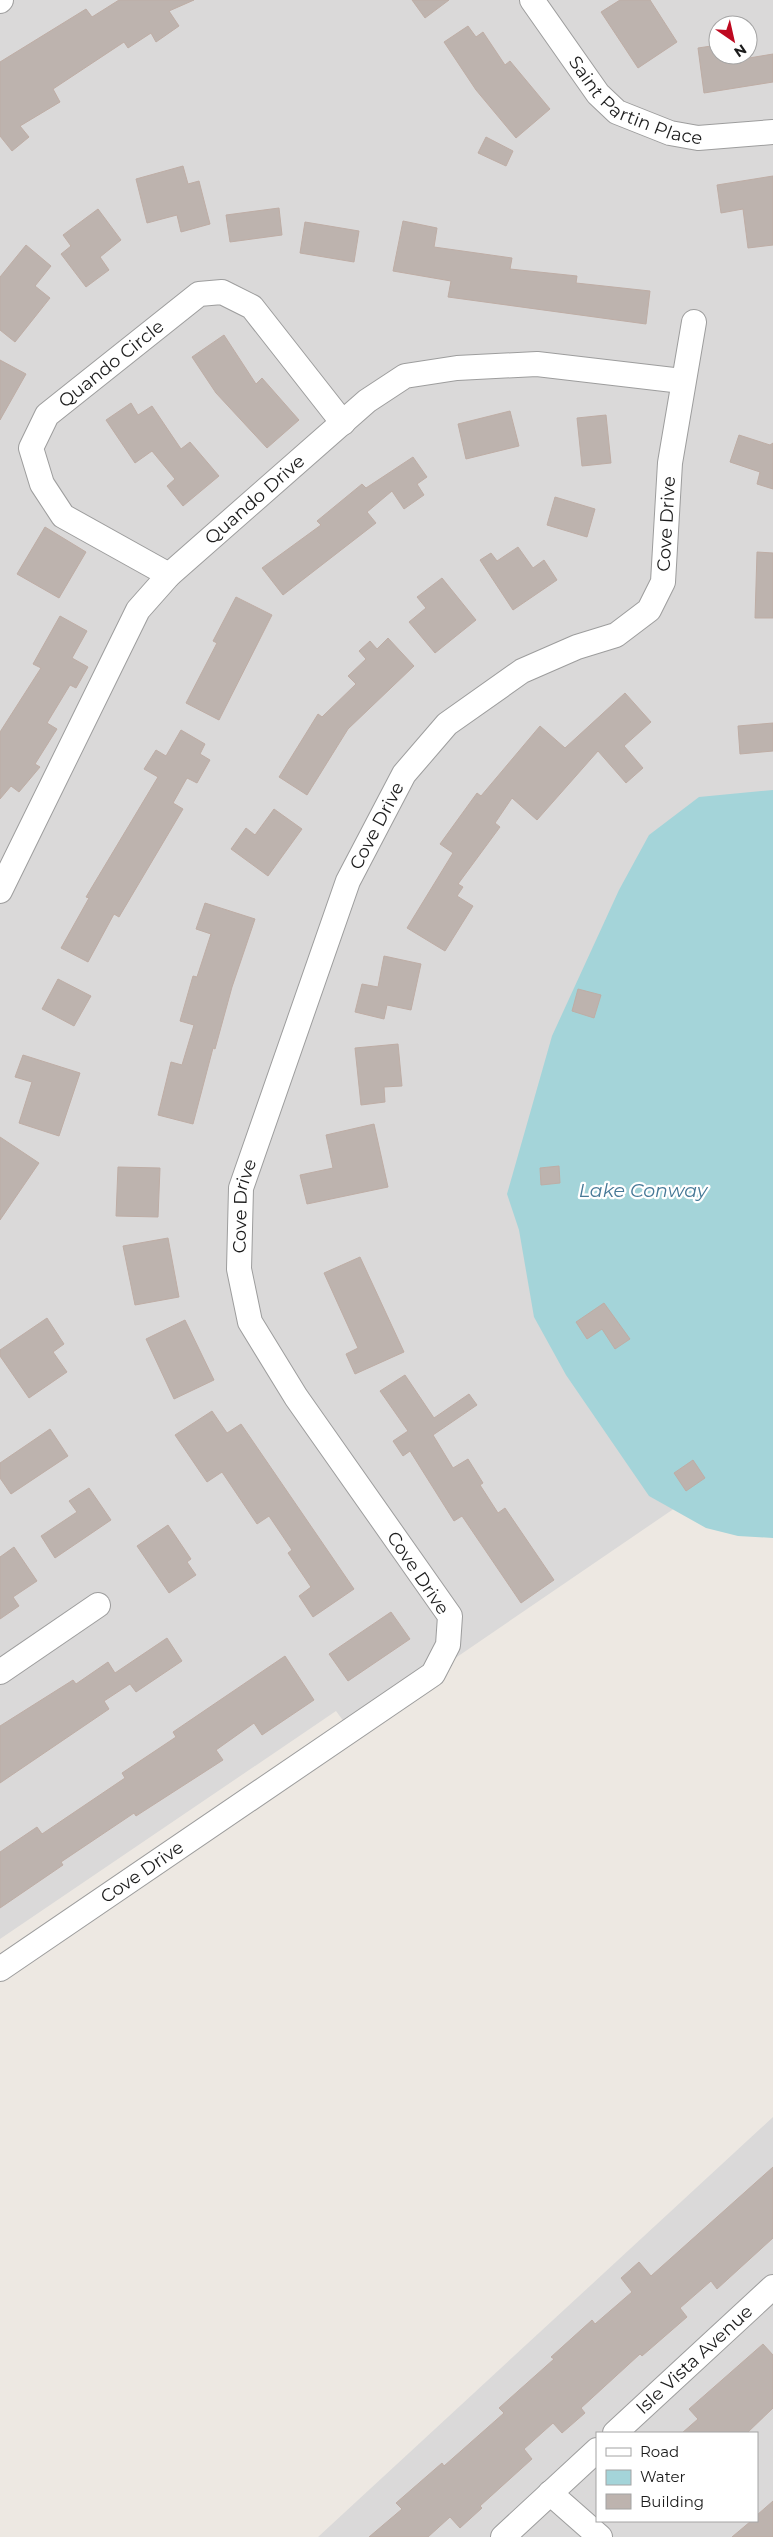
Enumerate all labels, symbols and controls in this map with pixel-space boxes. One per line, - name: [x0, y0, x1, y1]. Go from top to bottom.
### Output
- north arrow: [708, 15, 758, 65]
- text: N: [731, 40, 750, 61]
- street label: Saint Partin Place: [564, 52, 704, 150]
- street label: Quando Circle: [54, 315, 168, 413]
- street label: Quando Drive: [200, 450, 309, 549]
- street label: Cove Drive: [653, 475, 680, 572]
- street label: Cove Drive: [345, 778, 409, 873]
- street label: Cove Drive: [228, 1156, 261, 1254]
- water label: Lake Conway: [579, 1179, 709, 1202]
- street label: Cove Drive: [382, 1527, 454, 1619]
- street label: Cove Drive: [96, 1836, 188, 1908]
- street label: Isle Vista Avenue: [631, 2300, 757, 2419]
- legend: [596, 2432, 758, 2522]
- text: Road: [640, 2442, 679, 2461]
- text: Water: [640, 2467, 686, 2486]
- text: Building: [640, 2492, 704, 2511]

